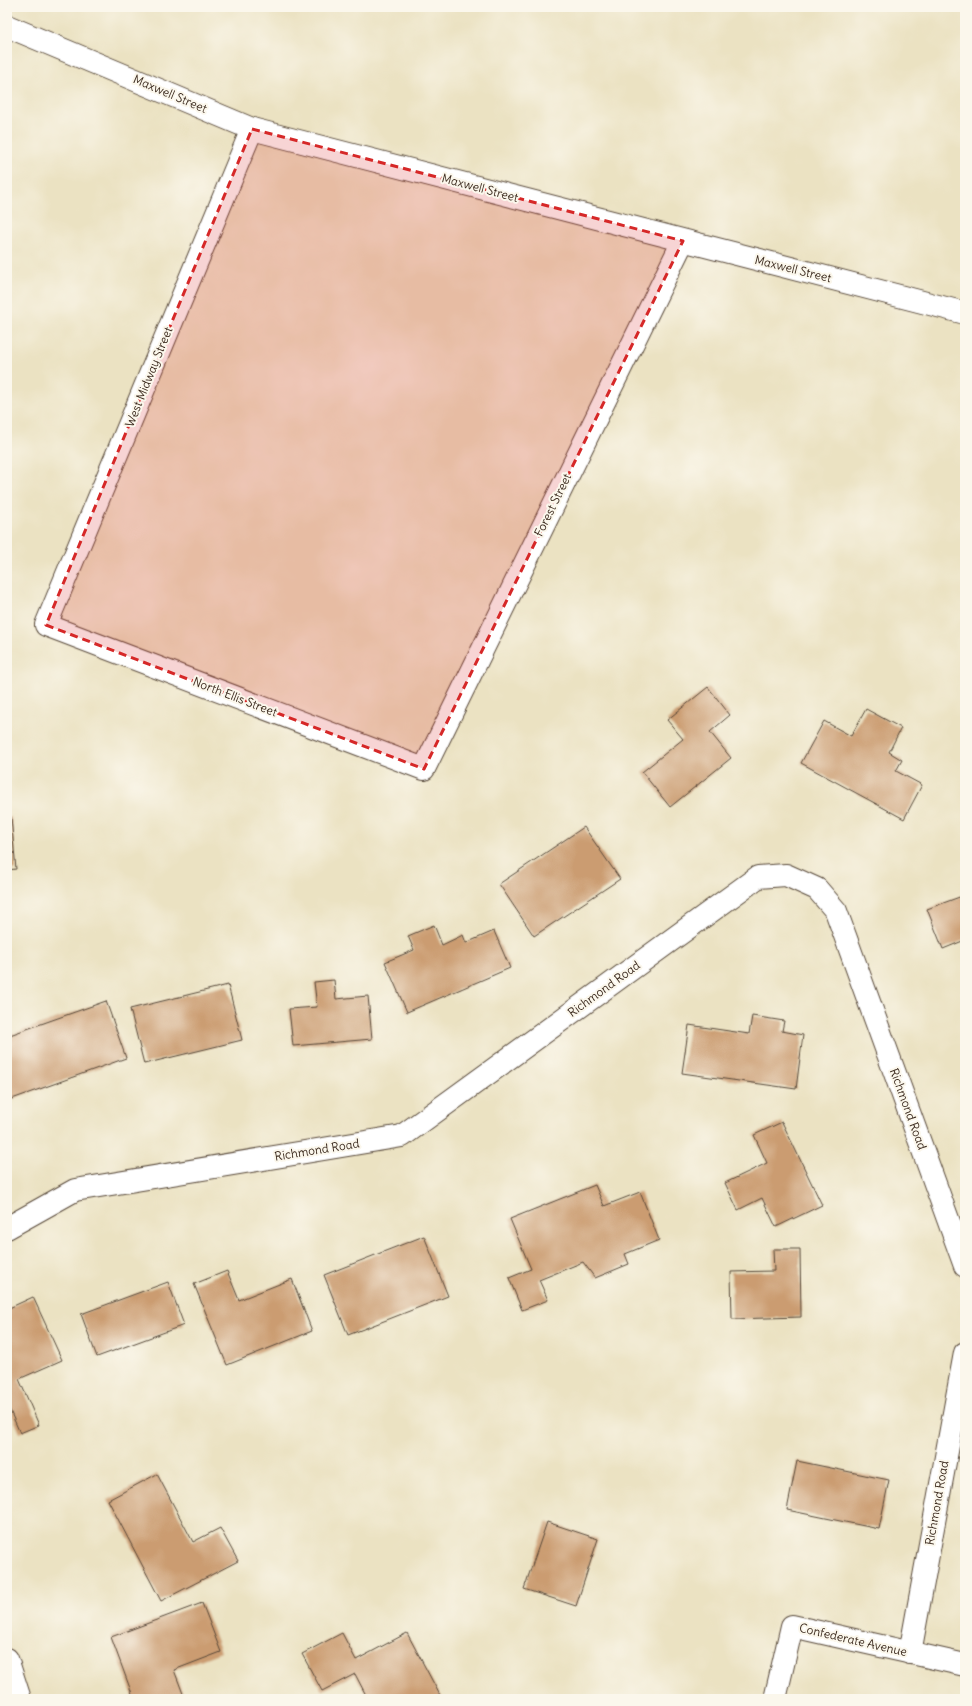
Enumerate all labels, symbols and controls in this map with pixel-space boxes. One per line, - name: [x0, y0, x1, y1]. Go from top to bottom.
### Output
- street label: Maxwell Street: [131, 71, 209, 116]
- street label: Maxwell Street: [440, 170, 520, 205]
- street label: Maxwell Street: [753, 252, 833, 285]
- street label: West Midway Street: [122, 325, 175, 429]
- street label: Forest Street: [531, 471, 574, 539]
- street label: North Ellis Street: [191, 674, 279, 720]
- street label: Richmond Road: [565, 957, 643, 1020]
- street label: Richmond Road: [887, 1066, 930, 1152]
- street label: Richmond Road: [273, 1135, 360, 1164]
- street label: Richmond Road: [922, 1459, 951, 1546]
- street label: Confederate Avenue: [798, 1620, 908, 1659]

